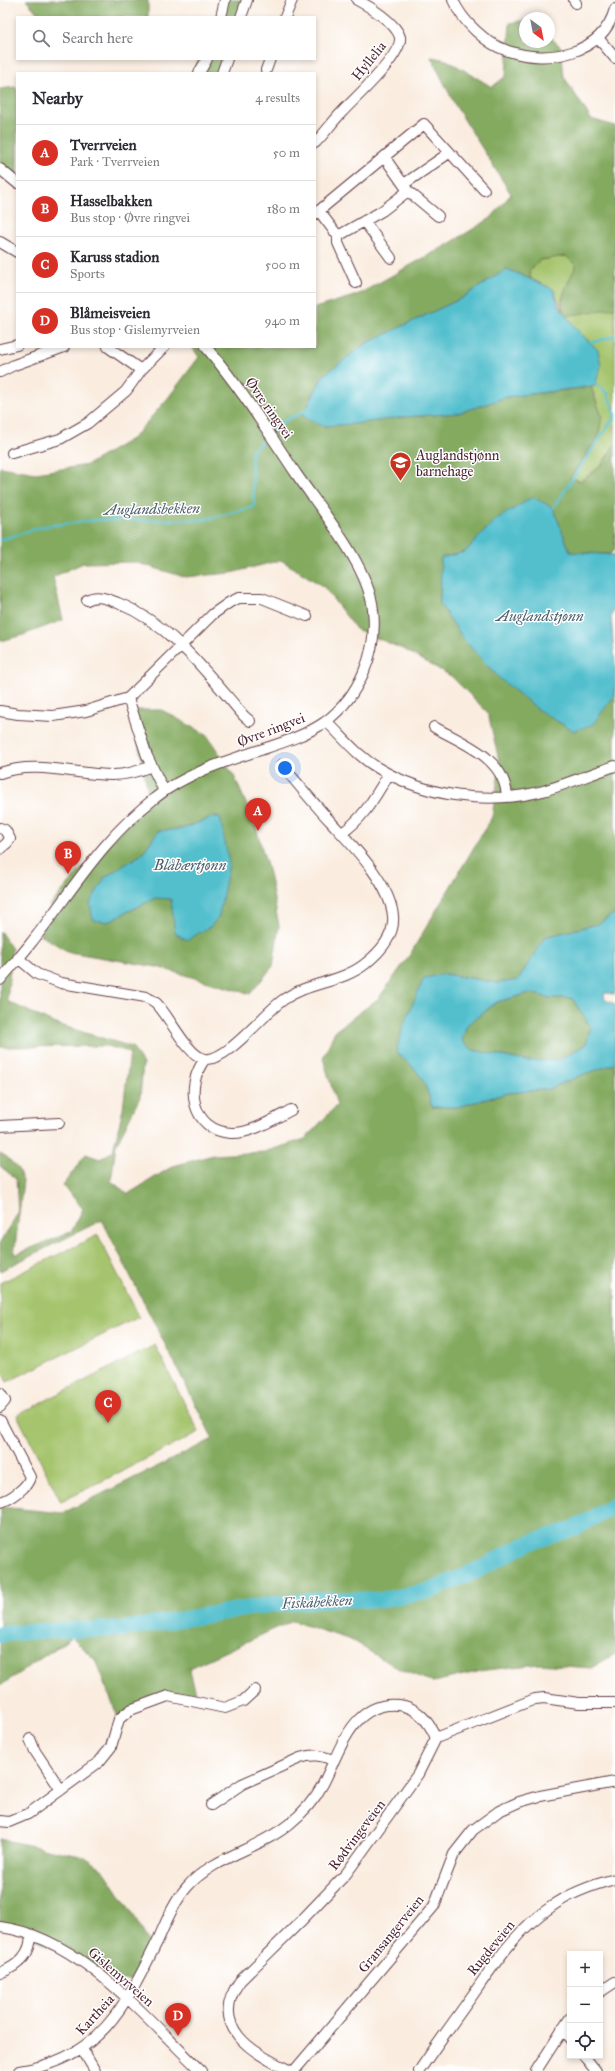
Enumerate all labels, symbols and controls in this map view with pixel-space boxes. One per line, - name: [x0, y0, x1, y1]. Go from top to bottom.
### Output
- north arrow: [519, 12, 555, 48]
- search box: [16, 16, 316, 60]
- icon: search: [30, 27, 52, 49]
- text: Search here: [62, 29, 133, 47]
- street label: Hyllelia: [348, 38, 390, 84]
- text: Nearby: [32, 88, 83, 109]
- text: 4 results: [255, 90, 300, 106]
- text: Tverrveien: [70, 136, 137, 154]
- text: A: [41, 145, 49, 161]
- text: 50 m: [273, 145, 300, 161]
- text: Park · Tverrveien: [70, 154, 160, 170]
- text: Hasselbakken: [70, 192, 152, 210]
- text: B: [41, 201, 49, 217]
- text: 180 m: [267, 201, 300, 217]
- text: Bus stop · Øvre ringvei: [70, 210, 190, 226]
- text: Karuss stadion: [70, 248, 159, 266]
- text: C: [41, 257, 49, 273]
- text: 500 m: [265, 257, 300, 273]
- text: Sports: [70, 266, 105, 282]
- text: Blåmeisveien: [70, 304, 150, 322]
- text: D: [40, 313, 50, 329]
- text: 940 m: [264, 313, 300, 329]
- text: Bus stop · Gislemyrveien: [70, 322, 200, 338]
- street label: Øvre ringvei: [242, 374, 296, 442]
- place label: Auglandstjønn barnehage: [415, 447, 500, 480]
- school or university icon: Auglandstjønn barnehage: [388, 450, 414, 483]
- water label: Auglandsbekken: [102, 499, 200, 519]
- water label: Auglandstjønn: [494, 607, 584, 625]
- street label: Øvre ringvei: [235, 709, 307, 751]
- your location: [275, 758, 295, 778]
- pin: A: [245, 798, 271, 831]
- pin: B: [55, 841, 81, 874]
- water label: Blåbærtjønn: [153, 856, 226, 874]
- pin: C: [95, 1390, 121, 1423]
- water label: Fiskåbekken: [280, 1591, 353, 1613]
- street label: Rødvingeveien: [325, 1796, 389, 1874]
- street label: Gransangerveien: [355, 1891, 428, 1976]
- street label: Rugdeveien: [464, 1917, 519, 1979]
- street label: Gislemyrveien: [85, 1944, 158, 2011]
- map controls: [567, 1951, 603, 2059]
- button: +: [567, 1951, 603, 1987]
- button: −: [567, 1987, 603, 2023]
- street label: Kartheia: [72, 1991, 118, 2039]
- pin: D: [165, 2003, 191, 2036]
- button: locate: [567, 2023, 603, 2059]

